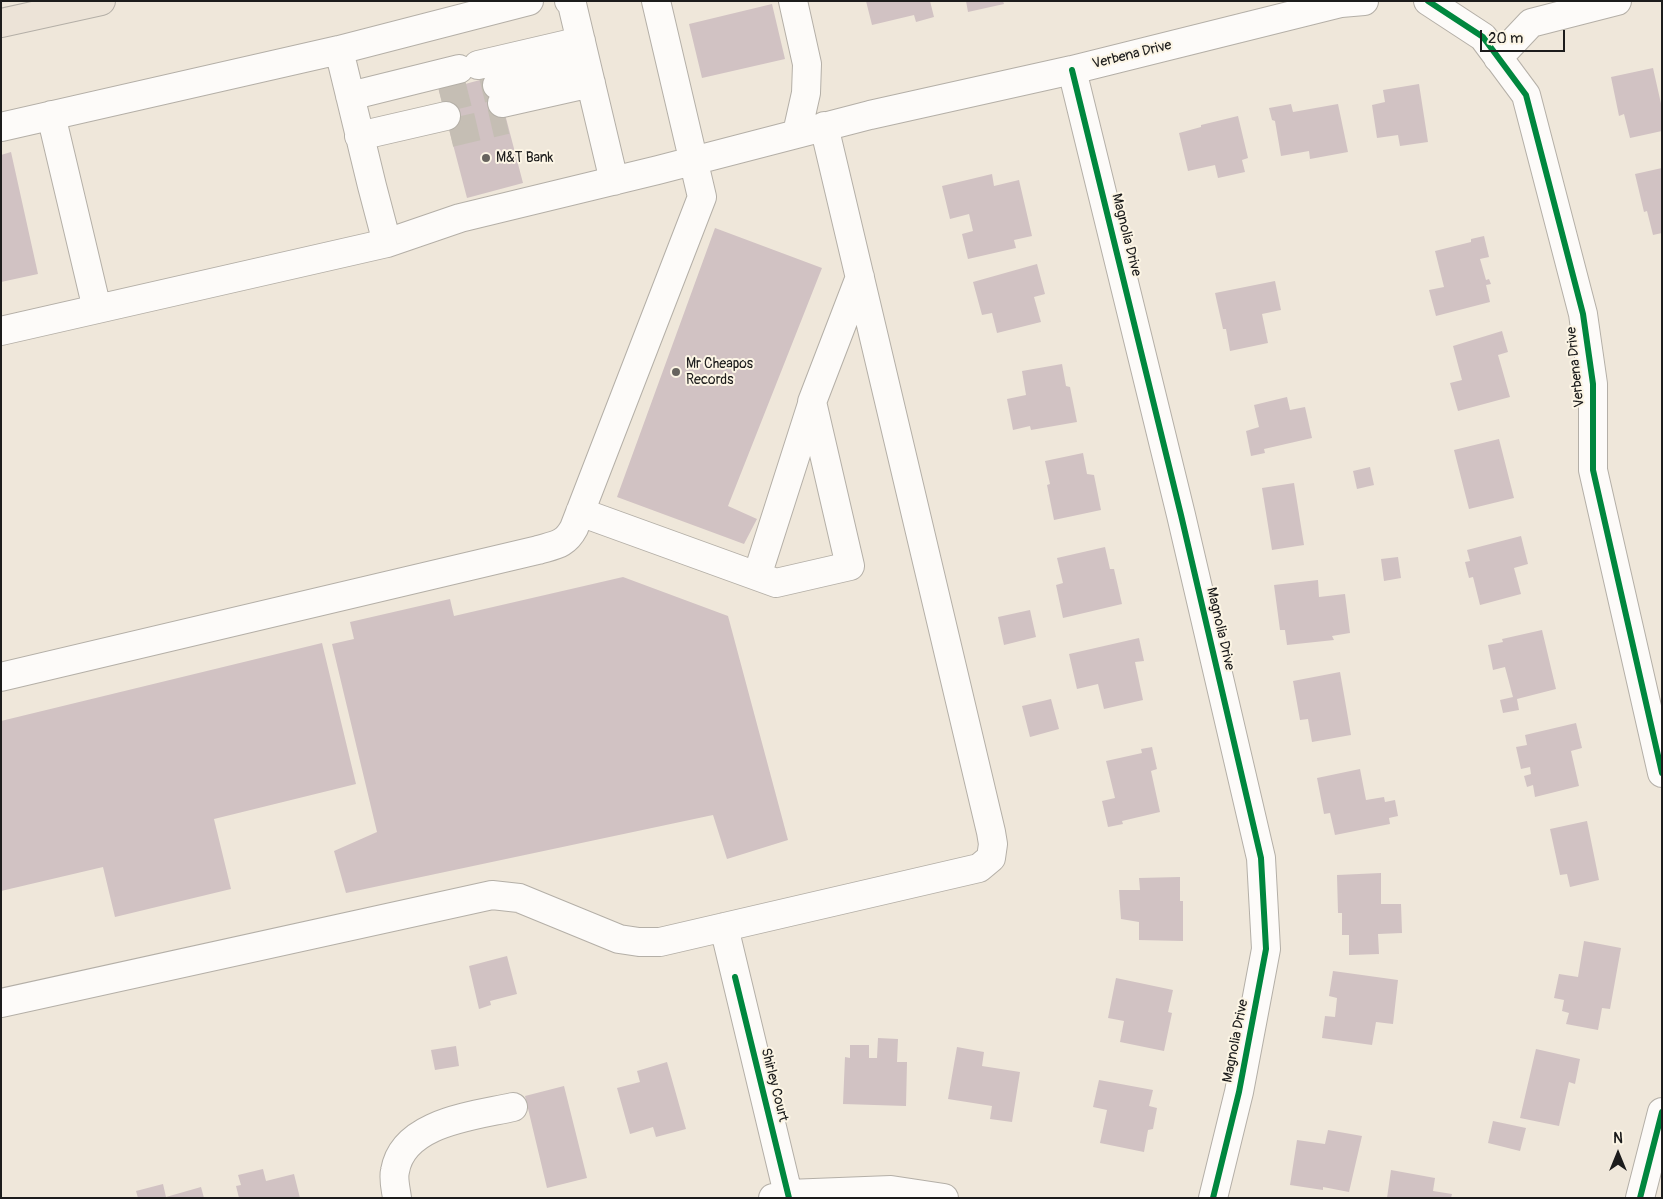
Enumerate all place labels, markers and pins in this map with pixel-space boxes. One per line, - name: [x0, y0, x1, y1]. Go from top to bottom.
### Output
- place label: M&T Bank: [496, 150, 553, 166]
- marker: M&T Bank: [480, 152, 492, 164]
- place label: Mr Cheapos Records: [686, 356, 753, 388]
- marker: Mr Cheapos Records: [670, 366, 682, 378]

